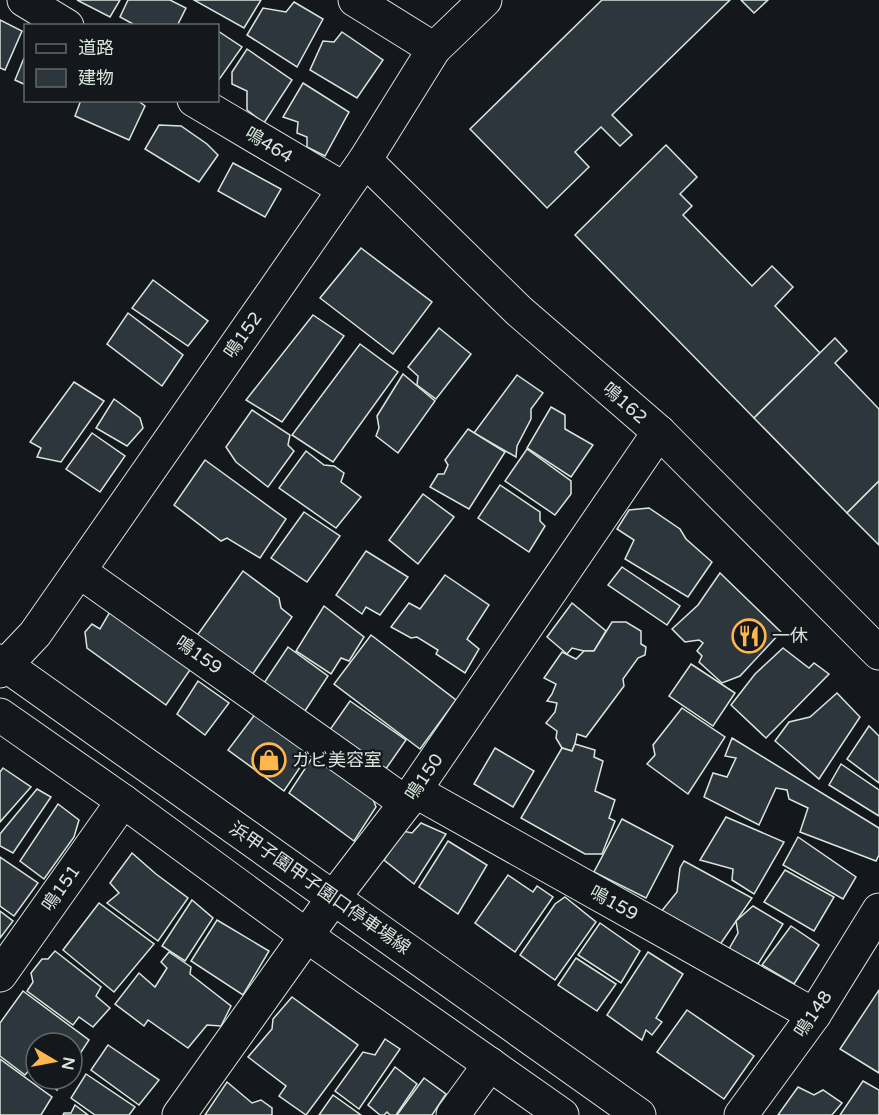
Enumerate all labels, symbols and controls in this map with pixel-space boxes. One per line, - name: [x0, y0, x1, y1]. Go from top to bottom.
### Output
- legend: [24, 24, 219, 102]
- text: 道路: [78, 37, 114, 59]
- text: 建物: [78, 67, 114, 89]
- street label: 鳴464: [241, 122, 297, 168]
- street label: 鳴152: [219, 307, 267, 363]
- street label: 鳴162: [598, 378, 652, 428]
- restaurant icon: 一休: [731, 618, 767, 654]
- place label: 一休: [772, 625, 808, 647]
- street label: 鳴159: [171, 631, 227, 679]
- shop icon: ガビ美容室: [251, 742, 287, 778]
- place label: ガビ美容室: [292, 749, 382, 771]
- street label: 鳴150: [400, 749, 448, 805]
- street label: 浜甲子園甲子園口停車場線: [225, 817, 415, 959]
- street label: 鳴151: [37, 860, 85, 916]
- street label: 鳴159: [586, 881, 642, 925]
- street label: 鳴148: [789, 986, 837, 1042]
- north arrow: [24, 1031, 84, 1091]
- text: N: [57, 1055, 79, 1071]

